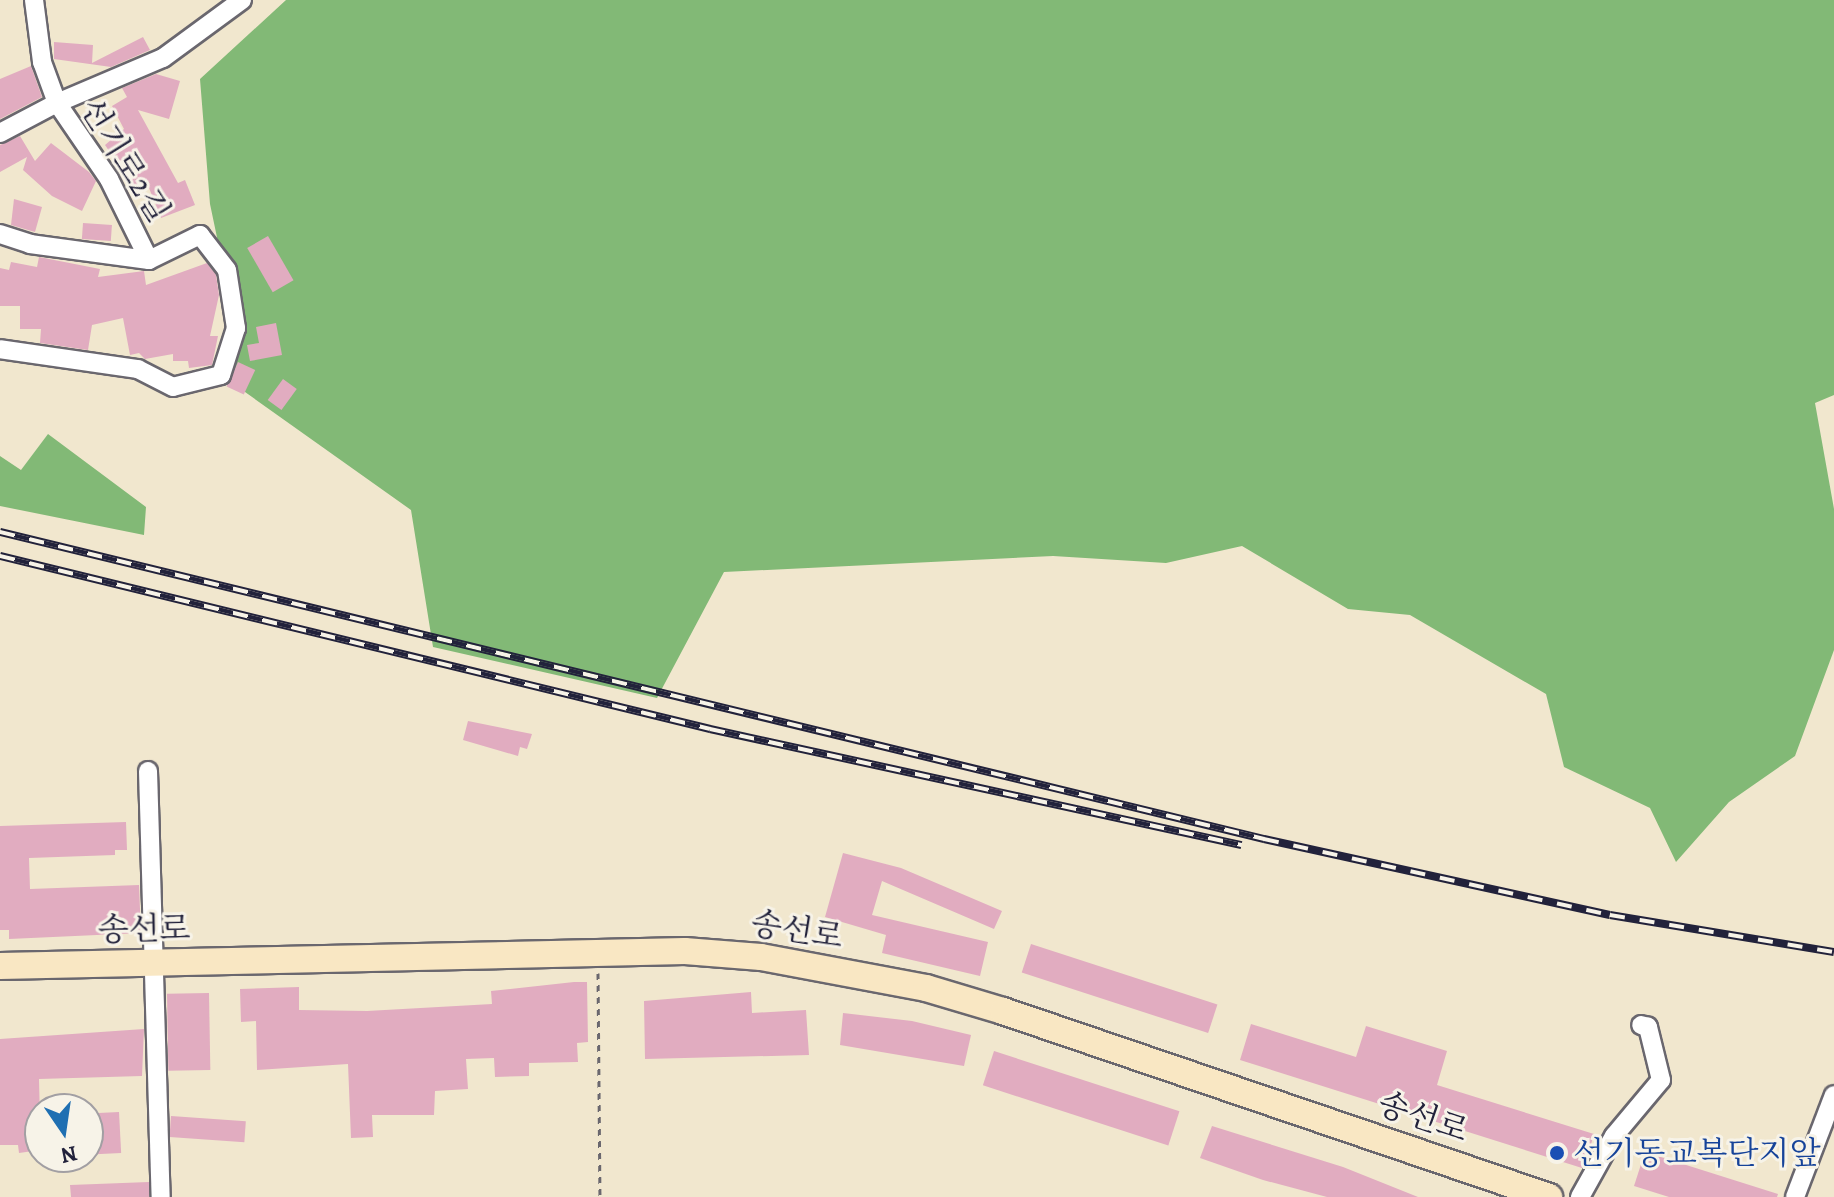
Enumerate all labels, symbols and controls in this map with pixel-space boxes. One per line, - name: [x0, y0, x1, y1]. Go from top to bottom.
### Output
- street label: 선기로2길: [72, 91, 178, 229]
- street label: 송선로: [748, 904, 846, 956]
- street label: 송선로: [97, 909, 191, 949]
- street label: 송선로: [1373, 1084, 1473, 1150]
- north arrow: [24, 1093, 104, 1173]
- place label: 선기동교복단지앞: [1573, 1134, 1820, 1172]
- text: N: [58, 1138, 80, 1171]
- marker: 선기동교복단지앞: [1548, 1144, 1566, 1162]

